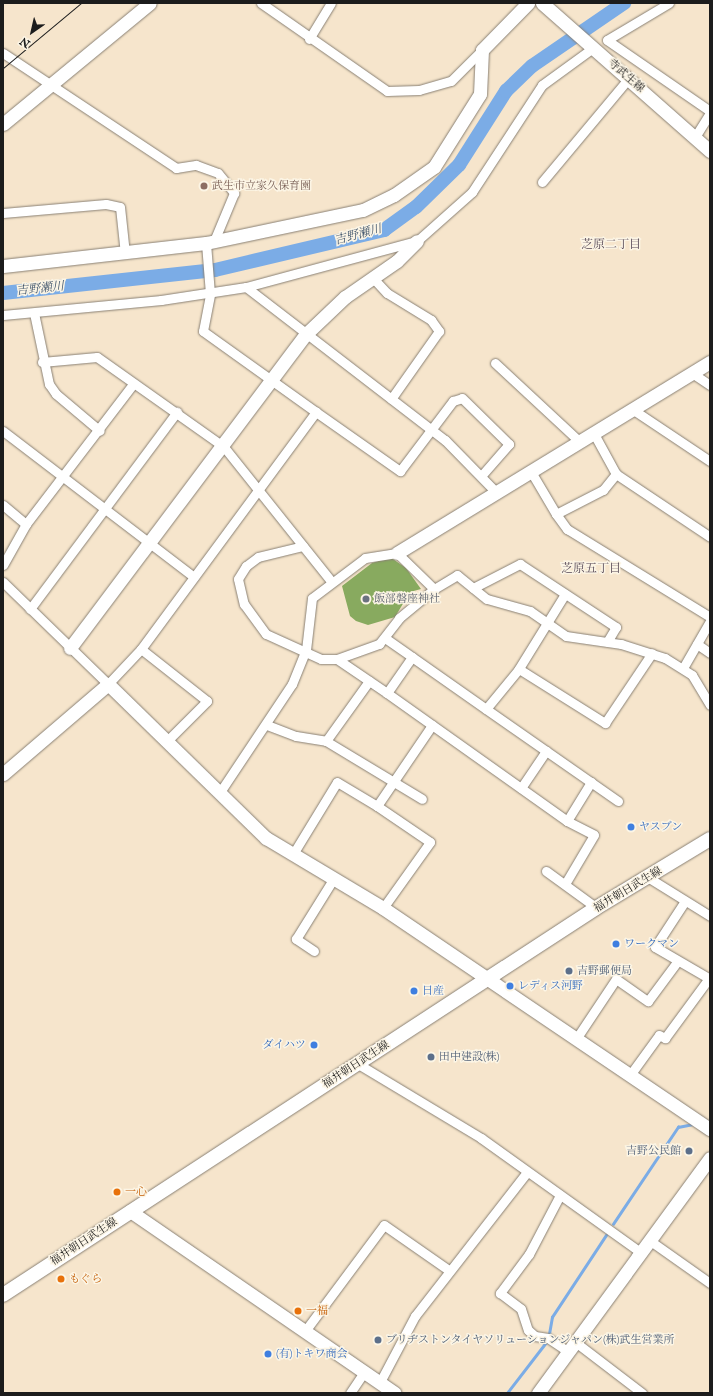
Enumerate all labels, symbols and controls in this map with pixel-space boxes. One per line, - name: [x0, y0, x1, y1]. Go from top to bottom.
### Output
- north arrow: [12, 12, 52, 52]
- text: N: [17, 33, 33, 50]
- street label: 寺武生線: [605, 57, 647, 95]
- place label: 武生市立家久保育園: [212, 179, 311, 193]
- marker: 武生市立家久保育園: [199, 181, 209, 191]
- water label: 吉野瀬川: [333, 222, 383, 248]
- district label: 芝原二丁目: [581, 238, 641, 252]
- water label: 吉野瀬川: [15, 279, 65, 299]
- district label: 芝原五丁目: [561, 562, 621, 576]
- place label: 飯部磐座神社: [374, 592, 440, 606]
- marker: 飯部磐座神社: [361, 594, 371, 604]
- place label: ヤスブン: [639, 820, 683, 834]
- marker: ヤスブン: [626, 822, 636, 832]
- street label: 福井朝日武生線: [592, 865, 664, 915]
- place label: ワークマン: [624, 937, 679, 951]
- marker: ワークマン: [611, 939, 621, 949]
- place label: 吉野郵便局: [577, 964, 632, 978]
- marker: 吉野郵便局: [564, 966, 574, 976]
- place label: レディス河野: [518, 979, 584, 993]
- marker: レディス河野: [505, 981, 515, 991]
- place label: 日産: [422, 984, 444, 998]
- marker: 日産: [409, 986, 419, 996]
- place label: ダイハツ: [262, 1038, 306, 1052]
- street label: 福井朝日武生線: [320, 1038, 392, 1092]
- marker: ダイハツ: [309, 1040, 319, 1050]
- place label: 田中建設(株): [439, 1050, 500, 1064]
- marker: 田中建設(株): [426, 1052, 436, 1062]
- place label: 吉野公民館: [626, 1144, 681, 1158]
- marker: 吉野公民館: [684, 1146, 694, 1156]
- place label: 一心: [125, 1185, 147, 1199]
- marker: 一心: [112, 1187, 122, 1197]
- street label: 福井朝日武生線: [48, 1215, 120, 1269]
- place label: もぐら: [69, 1272, 102, 1286]
- marker: もぐら: [56, 1274, 66, 1284]
- place label: 一福: [306, 1304, 328, 1318]
- marker: 一福: [293, 1306, 303, 1316]
- place label: ブリヂストンタイヤソリューションジャパン(株)武生営業所: [386, 1333, 678, 1347]
- marker: ブリヂストンタイヤソリューションジャパン(株)武生営業所: [373, 1335, 383, 1345]
- place label: (有)トキワ商会: [276, 1347, 348, 1361]
- marker: (有)トキワ商会: [263, 1349, 273, 1359]

